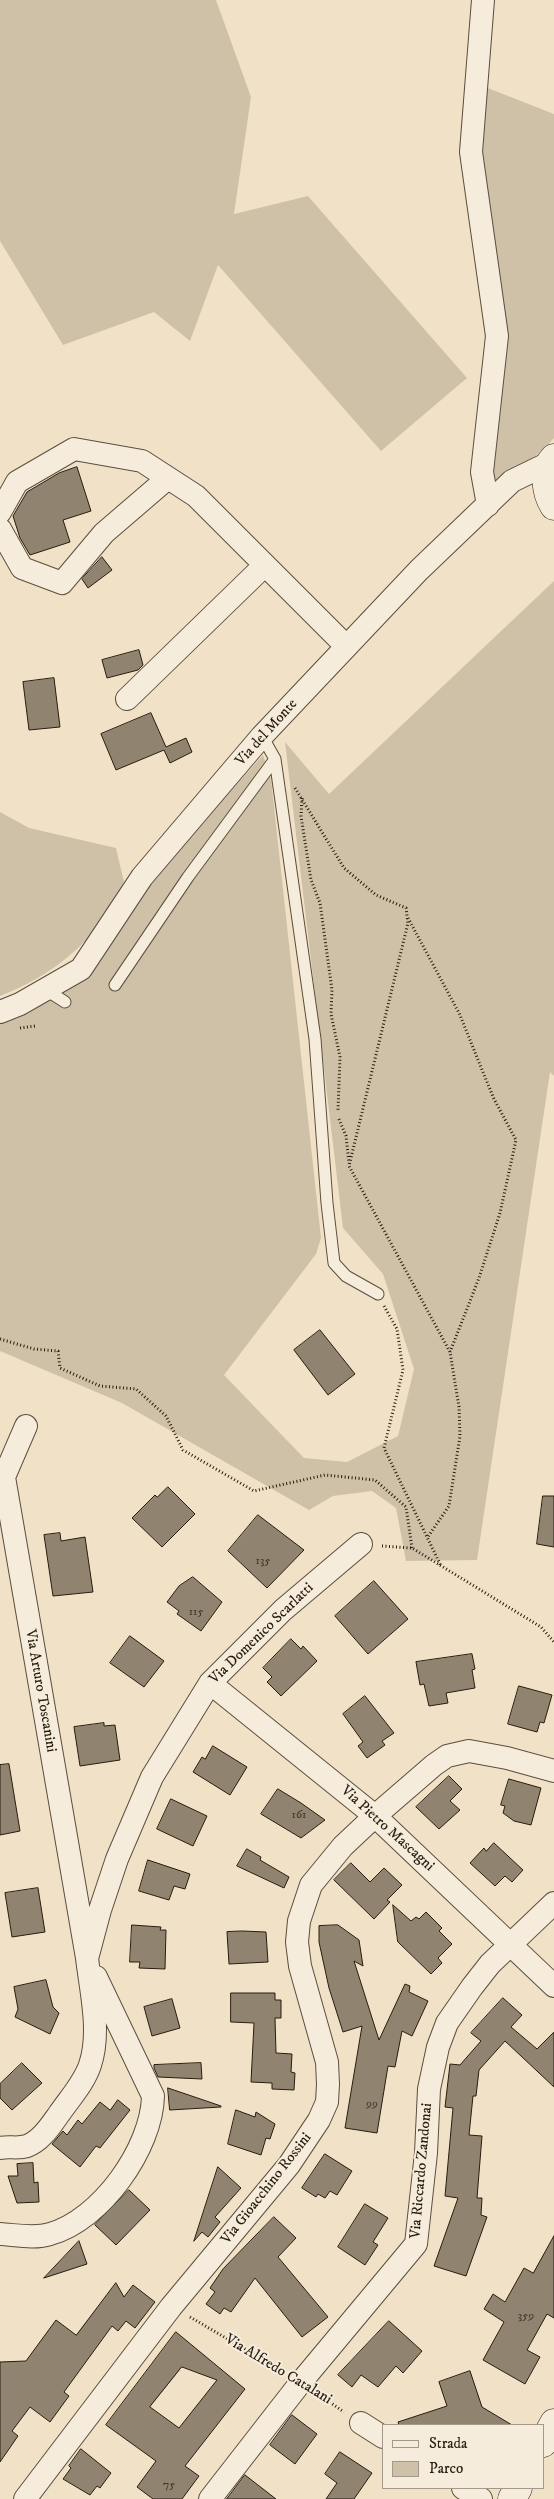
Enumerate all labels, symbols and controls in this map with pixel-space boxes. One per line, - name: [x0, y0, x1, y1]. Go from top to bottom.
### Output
- street label: Via del Monte: [232, 696, 302, 770]
- house number: 135: [256, 1555, 270, 1569]
- street label: Via Domenico Scarlatti: [206, 1580, 318, 1688]
- house number: 115: [189, 1606, 203, 1620]
- street label: Via Arturo Toscanini: [20, 1628, 60, 1754]
- street label: Via Pietro Mascagni: [337, 1782, 437, 1876]
- house number: 161: [292, 1809, 306, 1823]
- house number: 99: [366, 2098, 378, 2112]
- street label: Via Riccardo Zandonai: [407, 2102, 437, 2240]
- street label: Via Gioacchino Rossini: [218, 2130, 316, 2248]
- house number: 359: [518, 2310, 534, 2324]
- street label: Via Alfredo Catalani: [221, 2331, 335, 2409]
- legend: [382, 2424, 544, 2489]
- text: Strada: [429, 2434, 467, 2453]
- text: Parco: [429, 2459, 463, 2478]
- house number: 75: [163, 2479, 175, 2493]

